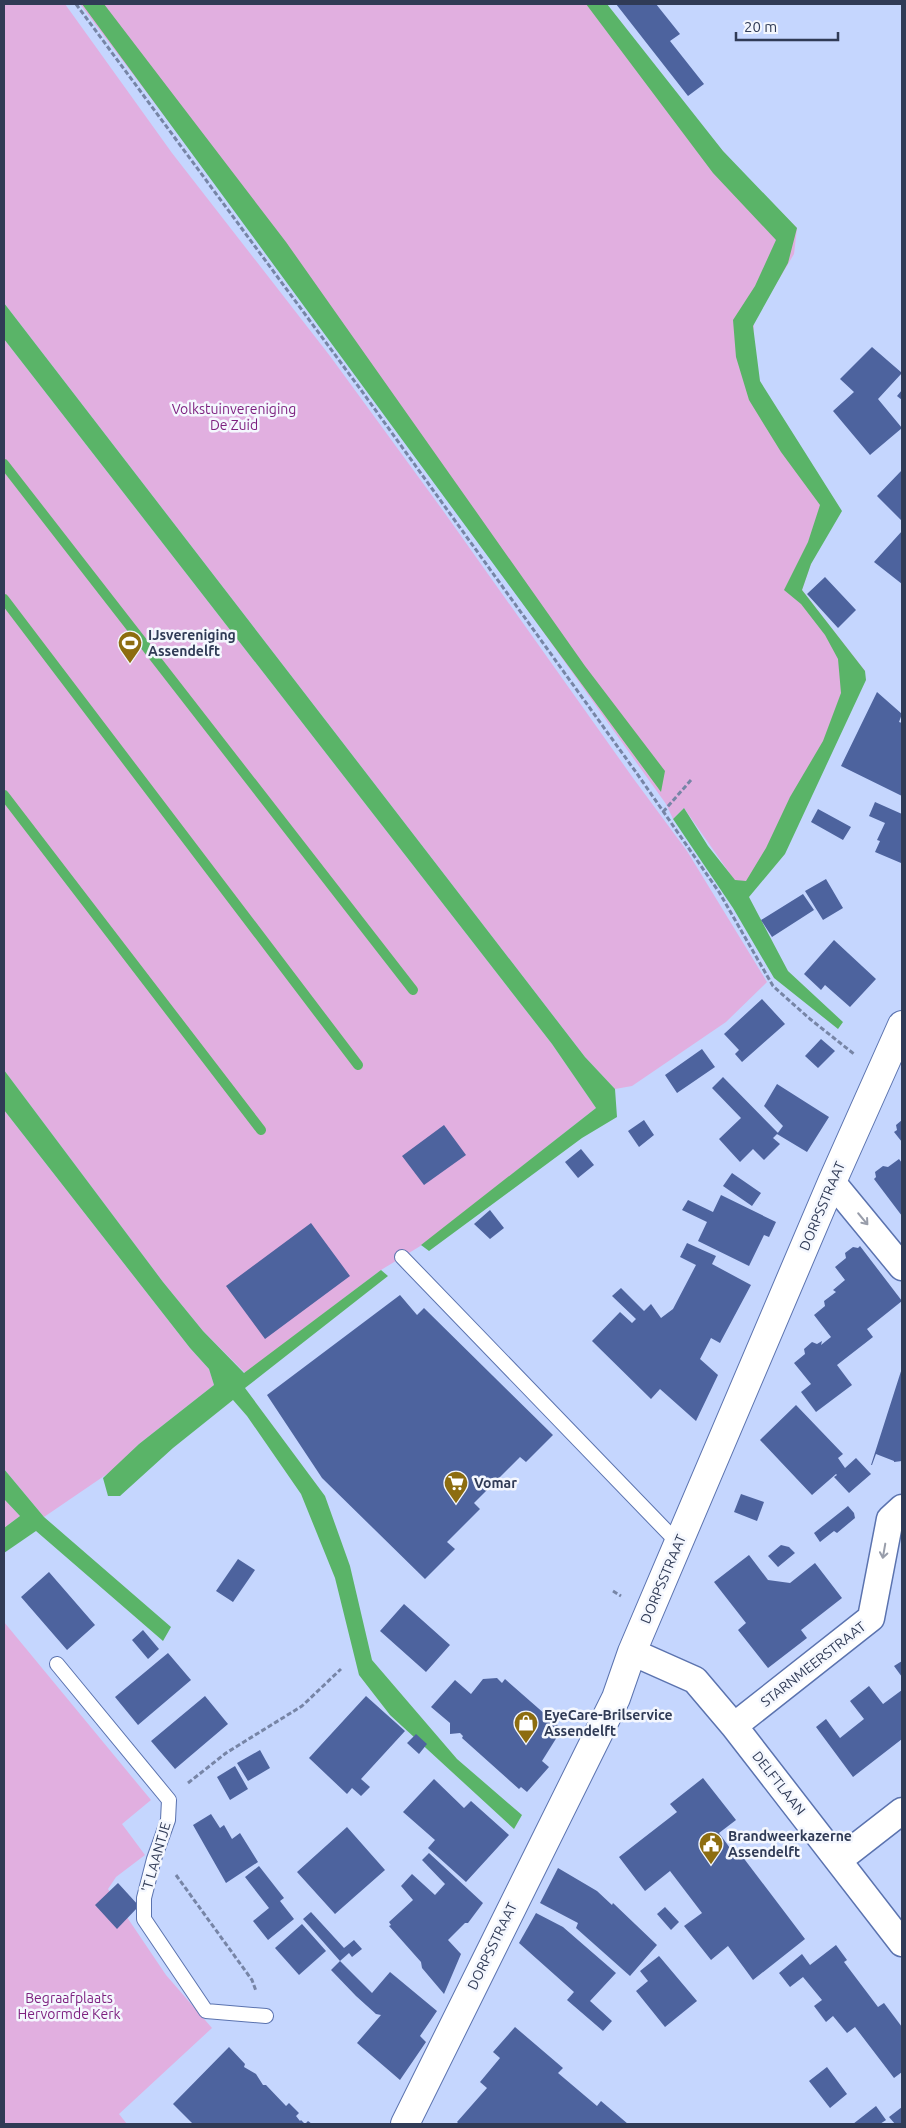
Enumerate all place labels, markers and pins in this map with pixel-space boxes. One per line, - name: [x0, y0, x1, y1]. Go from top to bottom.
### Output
- place label: IJsvereniging Assendelft: [148, 627, 236, 659]
- sports icon: IJsvereniging Assendelft: [117, 630, 143, 664]
- supermarket icon: Vomar: [443, 1470, 469, 1504]
- place label: Vomar: [474, 1475, 517, 1491]
- place label: EyeCare-Brilservice Assendelft: [544, 1707, 673, 1739]
- shop icon: EyeCare-Brilservice Assendelft: [513, 1710, 539, 1744]
- place label: Brandweerkazerne Assendelft: [728, 1828, 852, 1860]
- public building icon: Brandweerkazerne Assendelft: [698, 1831, 724, 1865]

